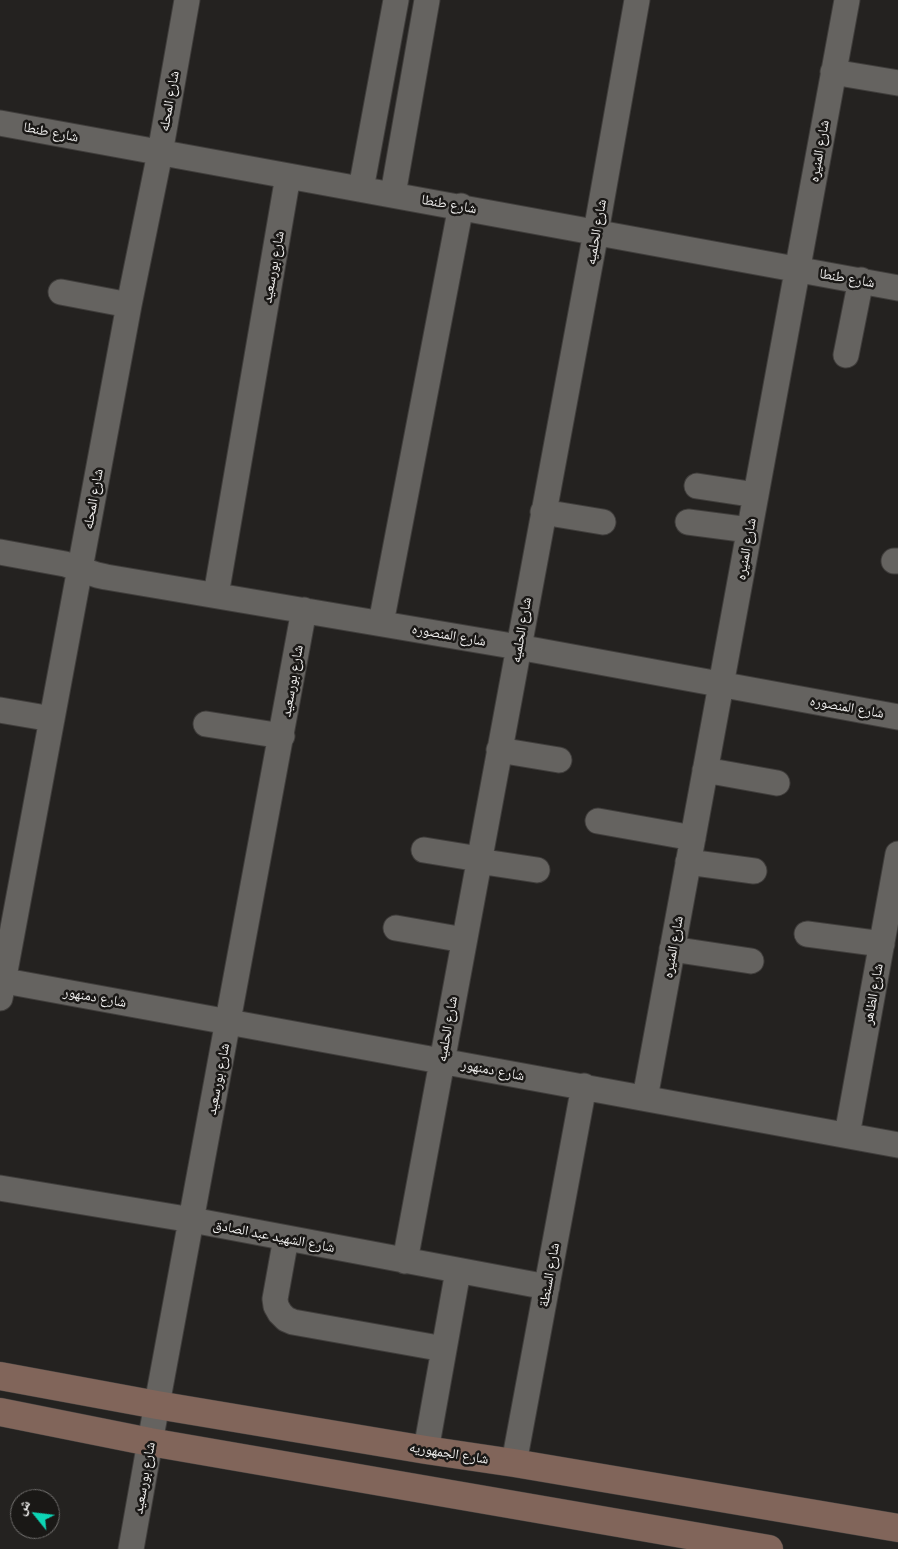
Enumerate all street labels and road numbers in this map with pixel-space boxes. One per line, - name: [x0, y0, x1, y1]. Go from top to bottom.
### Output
- street label: شارع المحله: [155, 69, 183, 133]
- street label: شارع طنطا: [22, 118, 80, 146]
- street label: شارع المنيره: [805, 119, 833, 183]
- street label: شارع طنطا: [420, 191, 478, 217]
- street label: شارع الحلميه: [582, 198, 610, 266]
- street label: شارع بورسعيد: [258, 230, 288, 304]
- street label: شارع طنطا: [818, 265, 876, 291]
- street label: شارع المحله: [79, 467, 107, 531]
- street label: شارع المنيره: [732, 517, 760, 581]
- street label: شارع الحلميه: [507, 596, 535, 664]
- street label: شارع المنصوره: [411, 620, 487, 650]
- street label: شارع بورسعيد: [277, 644, 307, 718]
- street label: شارع المنصوره: [809, 692, 885, 722]
- street label: شارع المنيره: [659, 915, 687, 979]
- street label: شارع الظاهر: [859, 962, 887, 1026]
- street label: شارع دمنهور: [62, 983, 128, 1011]
- street label: شارع الحلميه: [433, 995, 461, 1063]
- street label: شارع بورسعيد: [203, 1042, 233, 1116]
- street label: شارع دمنهور: [460, 1056, 526, 1084]
- street label: شارع الشهيد عبد الصادق: [212, 1216, 336, 1256]
- street label: شارع السنطة: [535, 1242, 563, 1308]
- street label: شارع الجمهوريه: [408, 1438, 490, 1468]
- street label: شارع بورسعيد: [129, 1441, 159, 1515]

